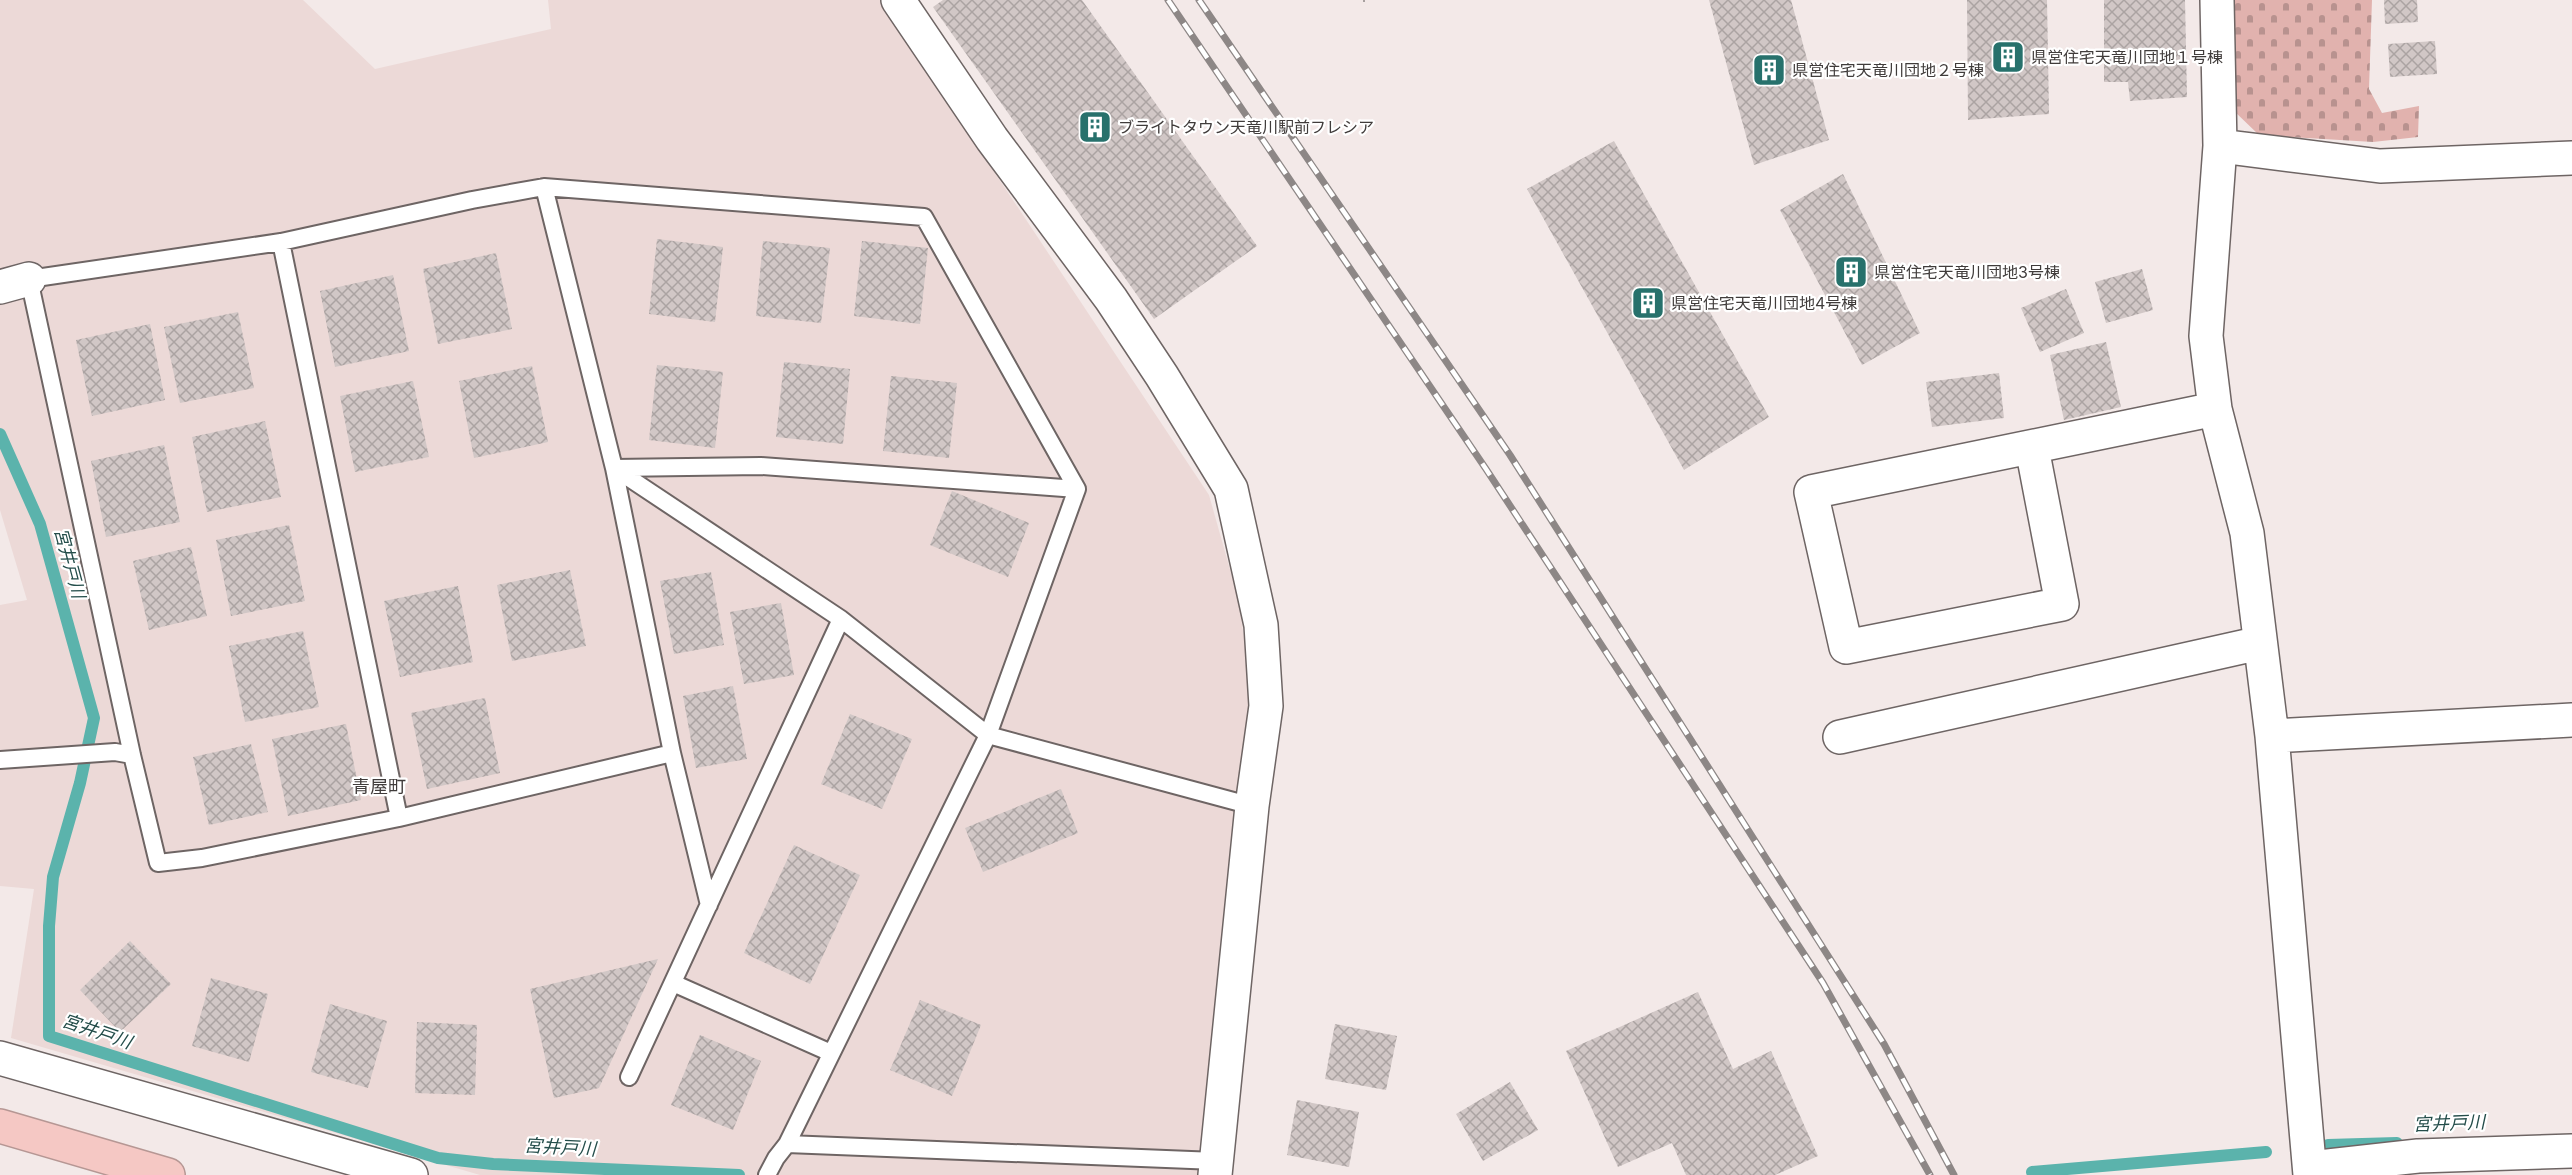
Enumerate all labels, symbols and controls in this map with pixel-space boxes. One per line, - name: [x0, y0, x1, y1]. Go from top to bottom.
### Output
- building icon: 県営住宅天竜川団地１号棟: [1990, 39, 2026, 75]
- place label: 県営住宅天竜川団地１号棟: [2031, 47, 2223, 67]
- building icon: 県営住宅天竜川団地２号棟: [1751, 52, 1787, 88]
- place label: 県営住宅天竜川団地２号棟: [1792, 60, 1984, 80]
- building icon: ブライトタウン天竜川駅前フレシア: [1077, 109, 1113, 145]
- place label: ブライトタウン天竜川駅前フレシア: [1118, 117, 1374, 137]
- building icon: 県営住宅天竜川団地3号棟: [1833, 254, 1869, 290]
- place label: 県営住宅天竜川団地3号棟: [1874, 262, 2060, 282]
- building icon: 県営住宅天竜川団地4号棟: [1630, 285, 1666, 321]
- place label: 県営住宅天竜川団地4号棟: [1671, 293, 1857, 313]
- water label: 宮井戸川: [51, 526, 90, 602]
- district label: 青屋町: [352, 776, 406, 797]
- water label: 宮井戸川: [60, 1009, 136, 1053]
- water label: 宮井戸川: [2413, 1111, 2487, 1135]
- water label: 宮井戸川: [523, 1135, 598, 1159]

